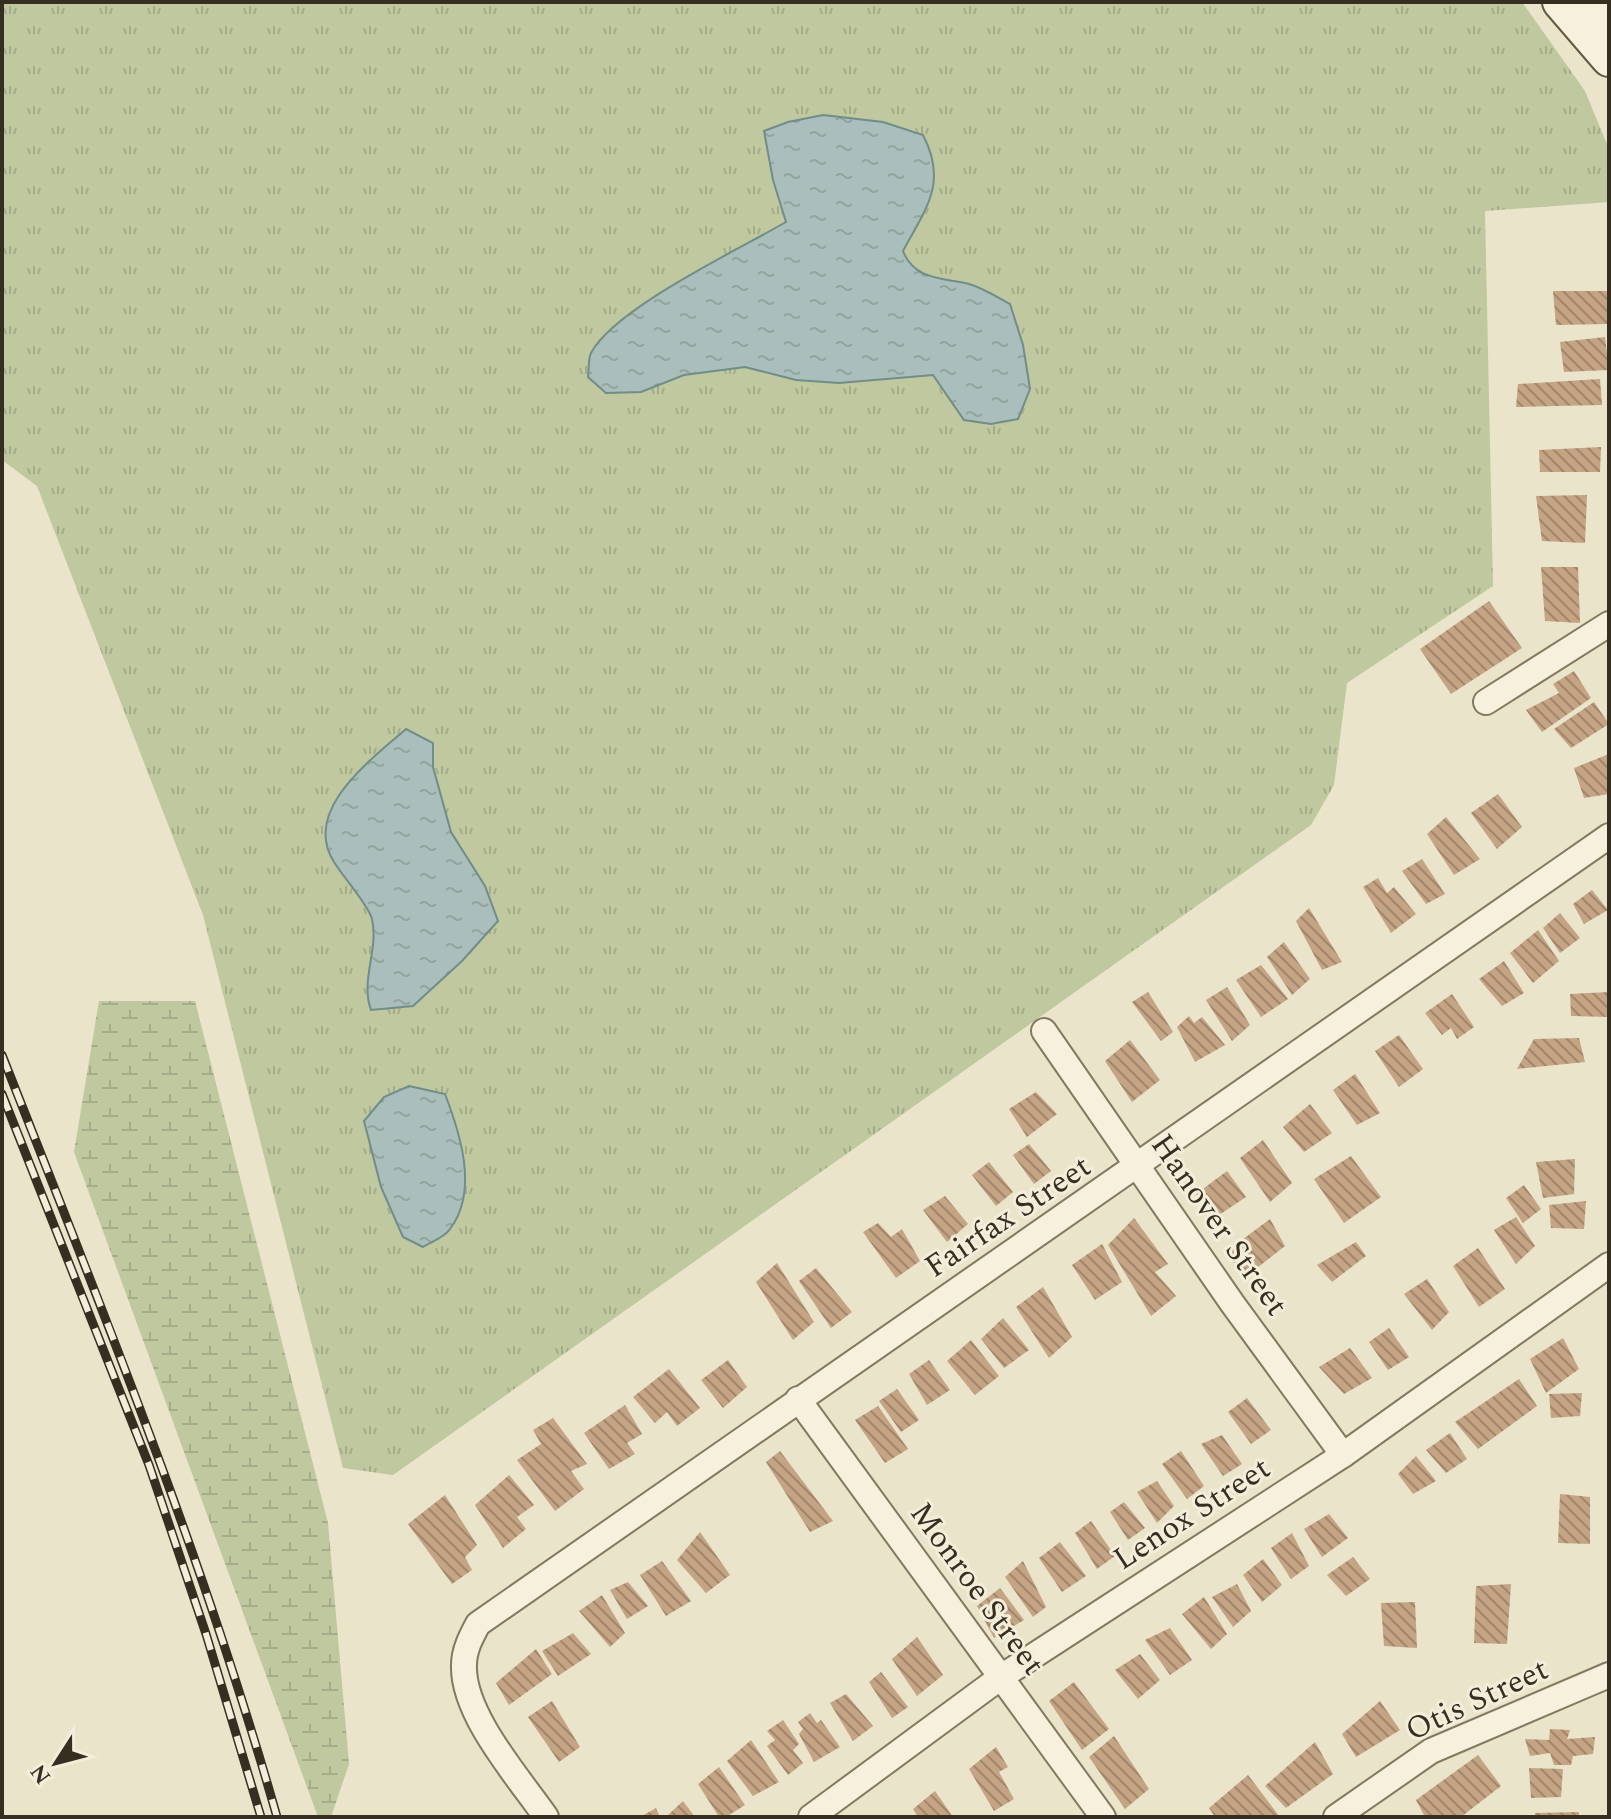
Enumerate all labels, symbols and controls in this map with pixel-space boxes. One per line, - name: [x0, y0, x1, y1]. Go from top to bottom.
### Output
- street label: Hanover Street: [1138, 1124, 1300, 1326]
- street label: Fairfax Street: [915, 1143, 1101, 1291]
- street label: Lenox Street: [1104, 1445, 1280, 1583]
- street label: Monroe Street: [897, 1492, 1057, 1686]
- street label: Otis Street: [1397, 1645, 1557, 1755]
- north arrow: [16, 1723, 96, 1803]
- text: N: [22, 1757, 60, 1791]

